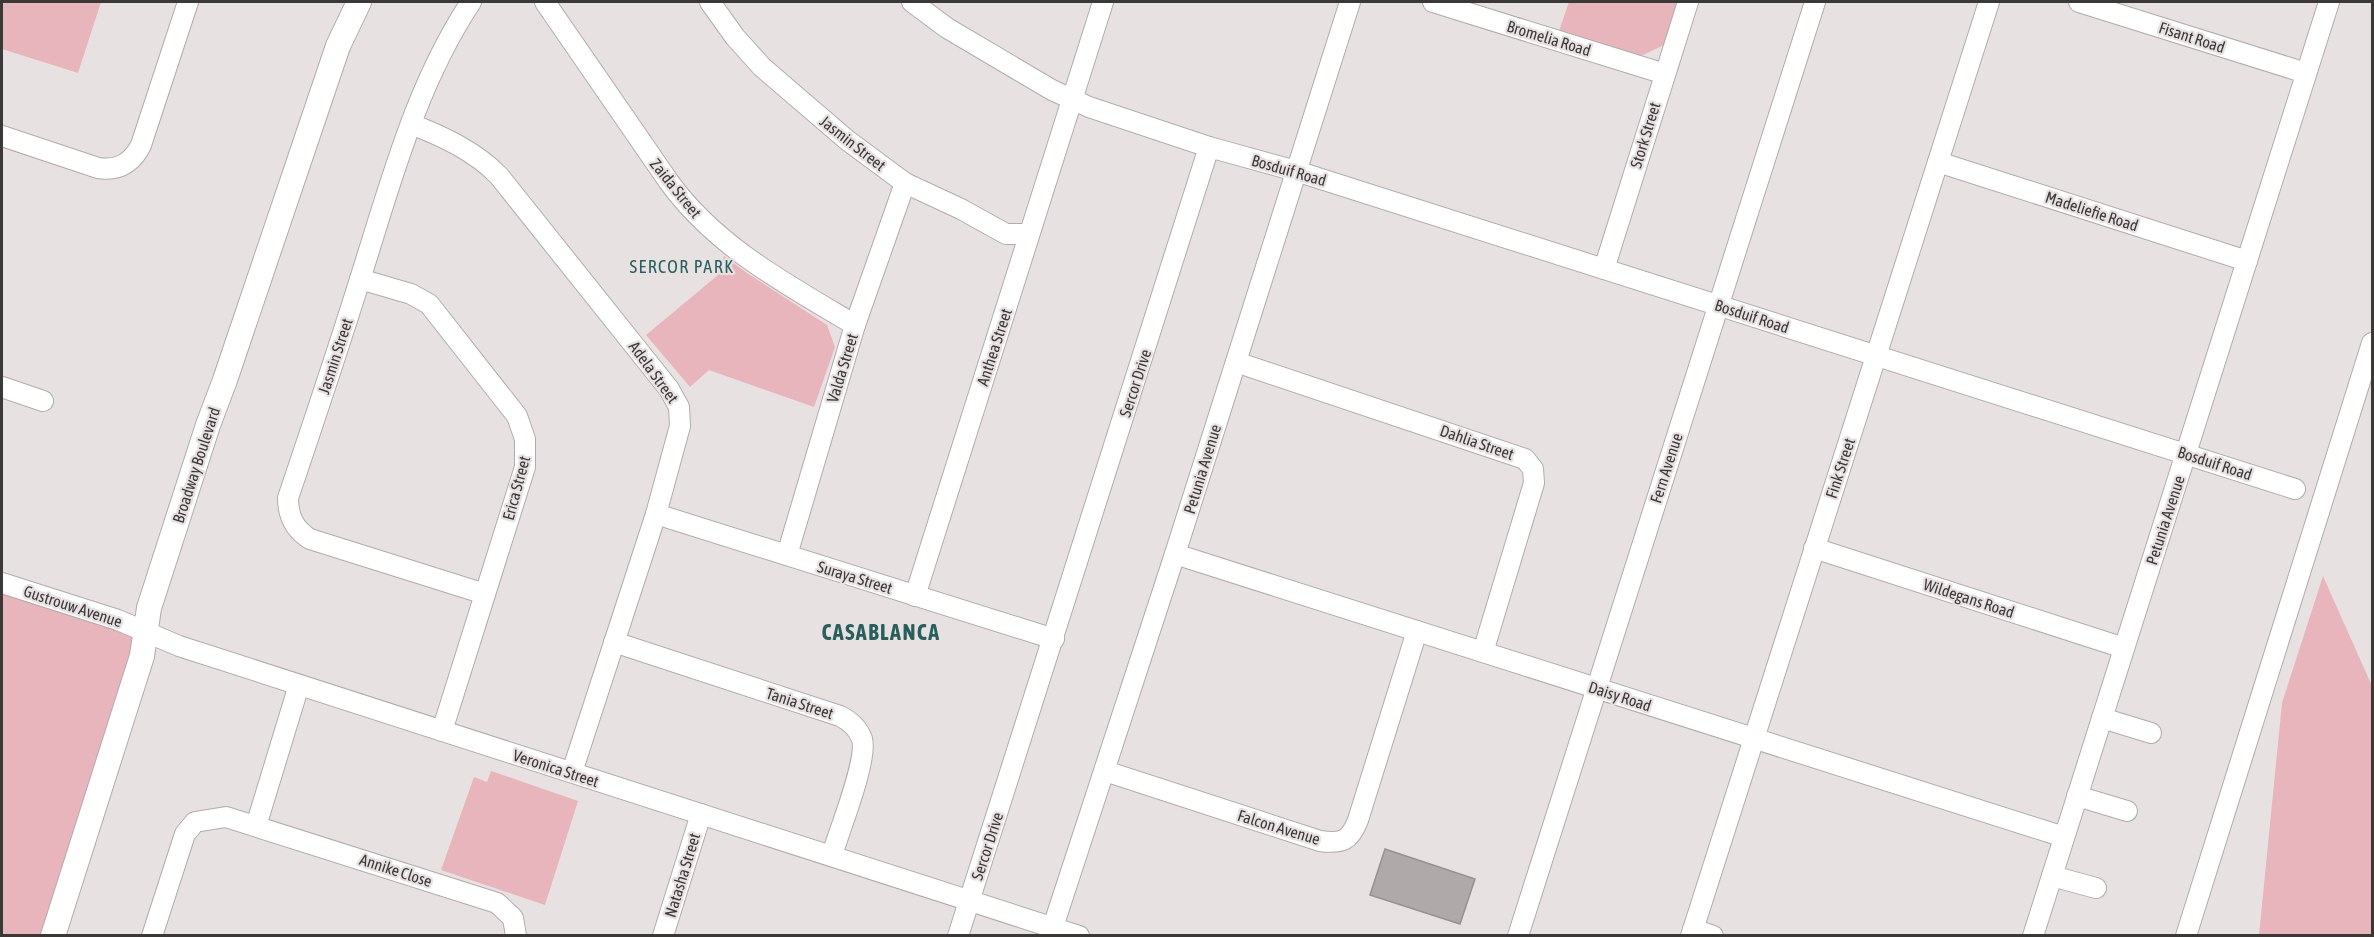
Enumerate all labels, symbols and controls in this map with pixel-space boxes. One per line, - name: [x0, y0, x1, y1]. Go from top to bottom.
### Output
- street label: Bromelia Road: [1505, 17, 1593, 59]
- street label: Fisant Road: [2157, 18, 2227, 56]
- street label: Stork Street: [1626, 100, 1664, 170]
- street label: Jasmin Street: [817, 112, 890, 174]
- street label: Bosduif Road: [1250, 151, 1328, 189]
- street label: Zaida Street: [647, 155, 705, 221]
- street label: Madeliefie Road: [2043, 188, 2141, 234]
- district label: SERCOR PARK: [629, 256, 735, 277]
- street label: Bosduif Road: [1713, 296, 1791, 336]
- street label: Anthea Street: [973, 306, 1015, 388]
- street label: Jasmin Street: [314, 316, 356, 396]
- street label: Valda Street: [823, 331, 861, 405]
- street label: Adela Street: [626, 338, 683, 407]
- street label: Sercor Drive: [1116, 347, 1154, 419]
- street label: Broadway Boulevard: [169, 405, 224, 525]
- street label: Dahlia Street: [1438, 421, 1517, 463]
- street label: Petunia Avenue: [1180, 422, 1224, 516]
- street label: Fern Avenue: [1646, 431, 1686, 505]
- street label: Fink Street: [1822, 435, 1858, 500]
- street label: Bosduif Road: [2176, 443, 2254, 483]
- street label: Erica Street: [499, 453, 533, 522]
- street label: Petunia Avenue: [2142, 473, 2188, 567]
- street label: Suraya Street: [815, 557, 895, 598]
- street label: Wildegans Road: [1921, 575, 2017, 622]
- street label: Gustrouw Avenue: [21, 582, 125, 630]
- district label: CASABLANCA: [821, 619, 941, 645]
- street label: Daisy Road: [1586, 677, 1654, 716]
- street label: Tania Street: [764, 684, 836, 722]
- street label: Veronica Street: [511, 746, 601, 790]
- street label: Falcon Avenue: [1236, 806, 1322, 848]
- street label: Sercor Drive: [968, 810, 1006, 882]
- street label: Natasha Street: [661, 830, 703, 919]
- street label: Annike Close: [358, 850, 434, 890]

